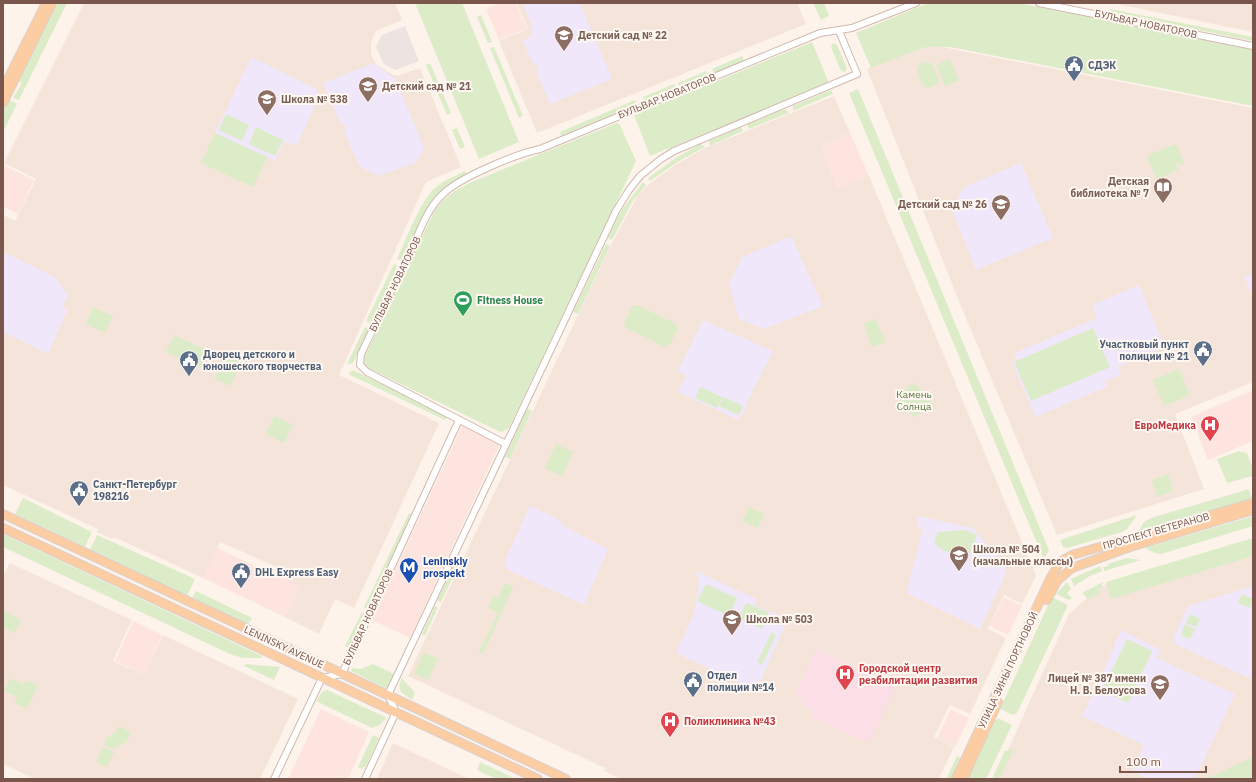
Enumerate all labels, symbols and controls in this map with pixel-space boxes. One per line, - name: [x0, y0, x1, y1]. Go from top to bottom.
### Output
- street label: БУЛЬВАР НОВАТОРОВ: [1093, 7, 1199, 41]
- school or university icon: Детский сад № 22: [553, 24, 575, 52]
- place label: Детский сад № 22: [578, 29, 667, 42]
- public building icon: СДЭК: [1063, 54, 1085, 82]
- place label: СДЭК: [1088, 59, 1116, 72]
- street label: БУЛЬВАР НОВАТОРОВ: [616, 70, 718, 122]
- school or university icon: Детский сад № 21: [357, 75, 379, 103]
- place label: Детский сад № 21: [382, 80, 471, 93]
- school or university icon: Школа № 538: [256, 88, 278, 116]
- place label: Школа № 538: [281, 93, 348, 106]
- place label: Детская библиотека № 7: [1070, 175, 1149, 200]
- library icon: Детская библиотека № 7: [1152, 176, 1174, 204]
- school or university icon: Детский сад № 26: [990, 193, 1012, 221]
- place label: Детский сад № 26: [898, 198, 987, 211]
- street label: БУЛЬВАР НОВАТОРОВ: [366, 234, 424, 334]
- sports icon: Fitness House: [452, 289, 474, 317]
- place label: Fitness House: [477, 294, 543, 307]
- place label: Участковый пункт полиции № 21: [1100, 338, 1189, 363]
- public building icon: Участковый пункт полиции № 21: [1192, 339, 1214, 367]
- place label: Дворец детского и юношеского творчества: [203, 348, 322, 373]
- public building icon: Дворец детского и юношеского творчества: [178, 349, 200, 377]
- park label: Камень Солнца: [896, 388, 932, 413]
- hospital icon: ЕвроМедика: [1199, 414, 1221, 442]
- place label: ЕвроМедика: [1134, 419, 1196, 432]
- place label: Санкт-Петербург 198216: [93, 478, 177, 503]
- public building icon: Санкт-Петербург 198216: [68, 479, 90, 507]
- street label: ПРОСПЕКТ ВЕТЕРАНОВ: [1101, 510, 1211, 552]
- place label: Школа № 504 (начальные классы): [973, 543, 1073, 568]
- school or university icon: Школа № 504 (начальные классы): [948, 544, 970, 572]
- place label: Leninskiy prospekt: [423, 555, 468, 580]
- metro station icon: Leninskiy prospekt: [398, 556, 420, 584]
- public building icon: DHL Express Easy: [230, 561, 252, 589]
- place label: DHL Express Easy: [255, 566, 339, 579]
- street label: БУЛЬВАР НОВАТОРОВ: [340, 567, 396, 667]
- school or university icon: Школа № 503: [721, 608, 743, 636]
- street label: УЛИЦА ЗИНЫ ПОРТНОВОЙ: [975, 610, 1041, 730]
- place label: Школа № 503: [746, 613, 813, 626]
- street label: LENINSKY AVENUE: [242, 623, 326, 671]
- place label: Городской центр реабилитации развития: [859, 662, 978, 687]
- hospital icon: Городской центр реабилитации развития: [834, 663, 856, 691]
- place label: Отдел полиции №14: [707, 669, 774, 694]
- public building icon: Отдел полиции №14: [682, 670, 704, 698]
- place label: Лицей № 387 имени Н. В. Белоусова: [1048, 672, 1146, 697]
- school or university icon: Лицей № 387 имени Н. В. Белоусова: [1149, 673, 1171, 701]
- hospital icon: Поликлиника №43: [659, 710, 681, 738]
- place label: Поликлиника №43: [684, 715, 776, 728]
- scale bar: [1120, 748, 1206, 774]
- text: 100 m: [1126, 754, 1161, 769]

